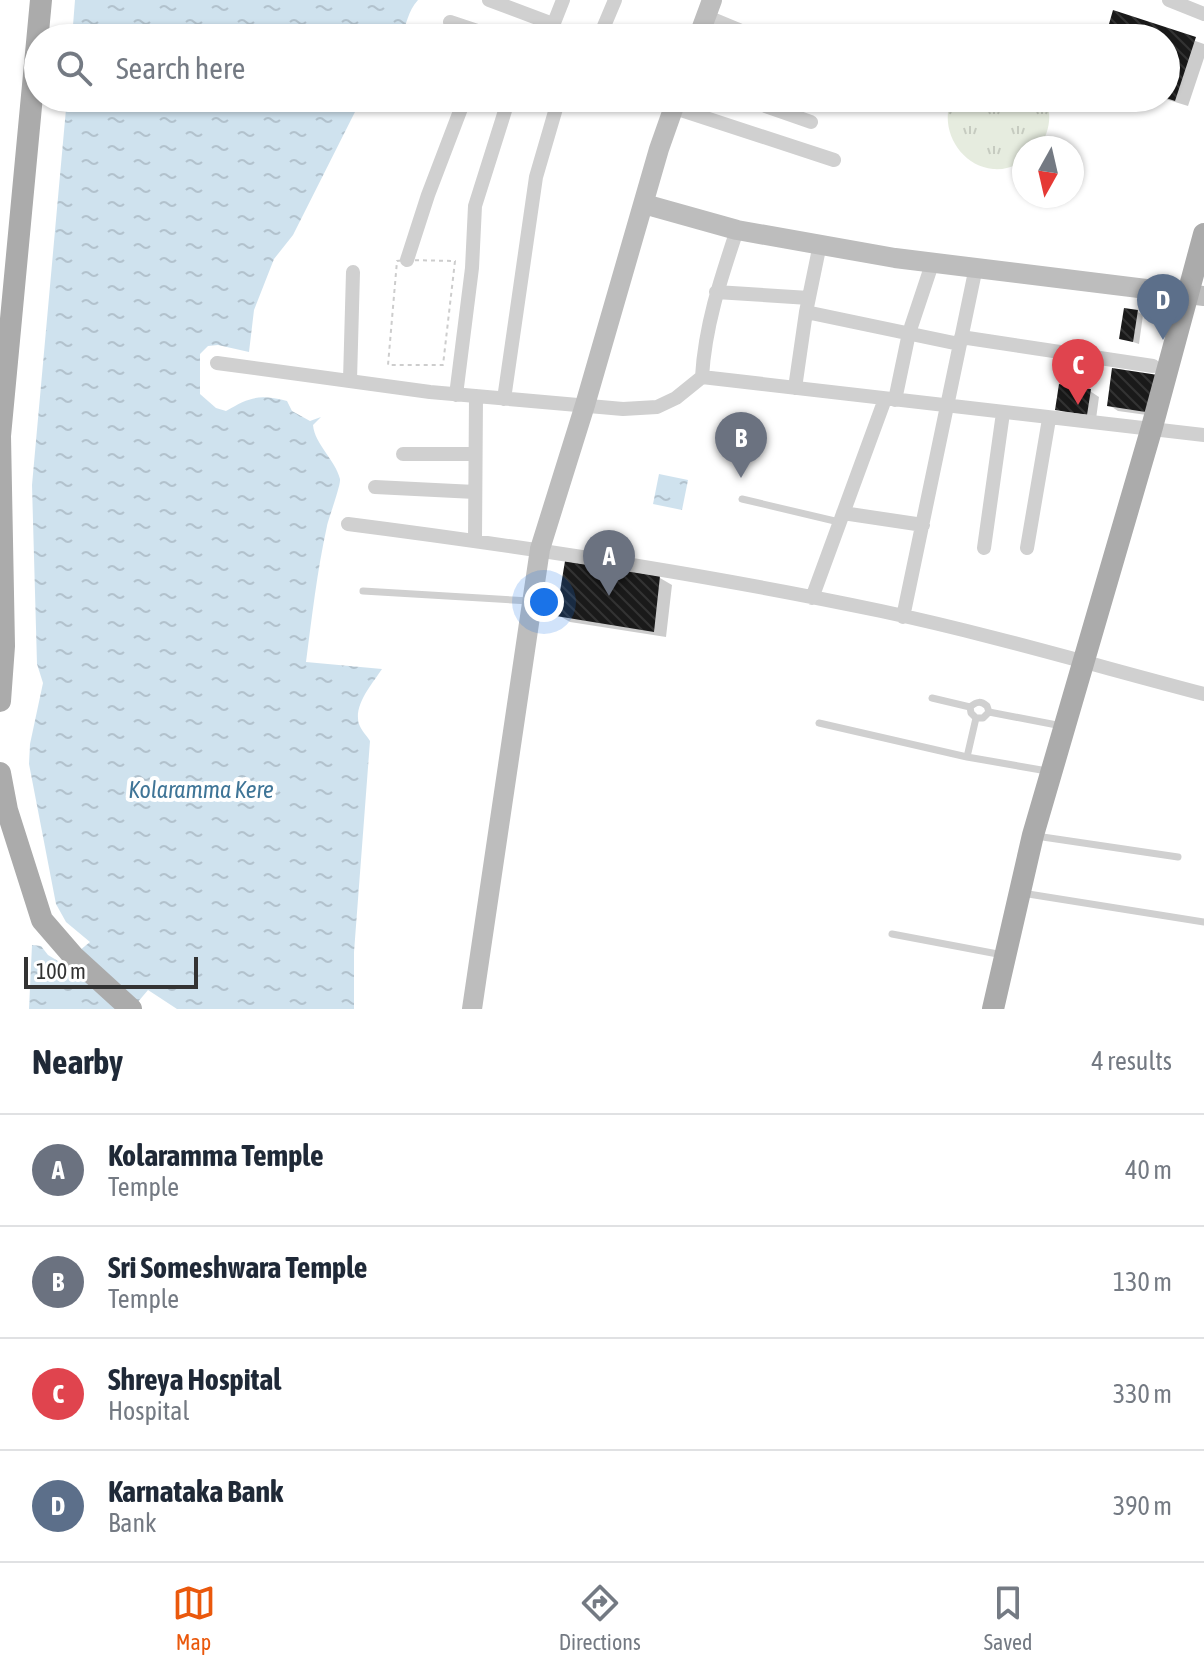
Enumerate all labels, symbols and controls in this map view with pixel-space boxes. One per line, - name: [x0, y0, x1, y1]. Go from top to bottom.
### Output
- search box: [24, 24, 1180, 112]
- icon: search: [52, 46, 96, 90]
- text: Search here: [116, 51, 245, 85]
- north arrow: [1012, 136, 1084, 208]
- pin: D: [1137, 274, 1189, 340]
- pin: C: [1052, 339, 1104, 405]
- pin: B: [715, 412, 767, 478]
- pin: A: [583, 530, 635, 596]
- your location: [524, 582, 564, 622]
- water label: Kolaramma Kere: [128, 776, 274, 803]
- scale bar: [24, 953, 198, 989]
- text: 100 m: [36, 958, 86, 984]
- text: Nearby: [32, 1042, 123, 1081]
- text: 4 results: [1091, 1046, 1172, 1076]
- text: Kolaramma Temple: [108, 1138, 324, 1172]
- text: A: [52, 1155, 64, 1185]
- text: 40 m: [1125, 1155, 1172, 1185]
- text: Temple: [108, 1172, 179, 1202]
- text: Sri Someshwara Temple: [108, 1250, 367, 1284]
- text: B: [52, 1267, 64, 1297]
- text: 130 m: [1113, 1267, 1172, 1297]
- text: Temple: [108, 1284, 179, 1314]
- text: Shreya Hospital: [108, 1362, 281, 1396]
- text: C: [52, 1379, 64, 1409]
- text: 330 m: [1113, 1379, 1172, 1409]
- text: Hospital: [108, 1396, 189, 1426]
- text: Karnataka Bank: [108, 1474, 283, 1508]
- text: D: [51, 1491, 65, 1521]
- text: 390 m: [1113, 1491, 1172, 1521]
- text: Bank: [108, 1508, 156, 1538]
- tab: Map: [172, 1581, 216, 1655]
- tab: Directions: [559, 1581, 641, 1655]
- tab: Saved: [984, 1581, 1032, 1655]

